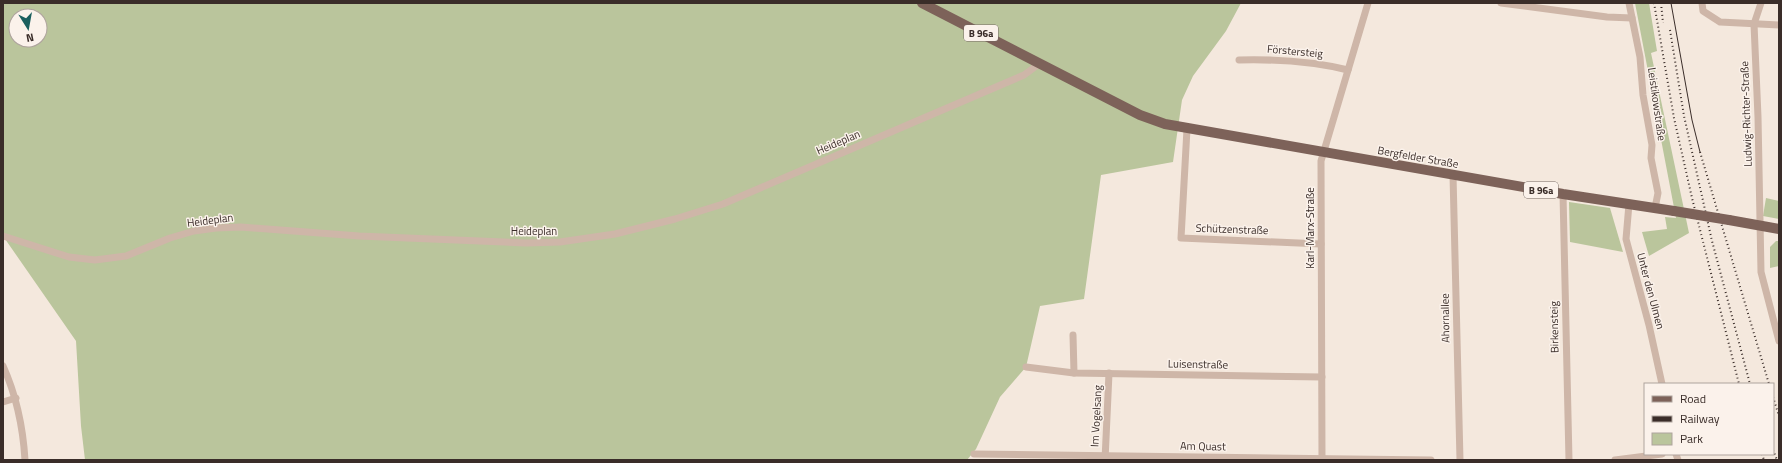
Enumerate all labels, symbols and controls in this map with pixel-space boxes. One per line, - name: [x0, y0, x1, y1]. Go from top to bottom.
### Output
- north arrow: [8, 8, 48, 48]
- road number: B 96a: [964, 25, 998, 41]
- text: N: [25, 29, 35, 46]
- street label: Förstersteig: [1266, 41, 1324, 61]
- street label: Ludwig-Richter-Straße: [1736, 60, 1756, 167]
- street label: Leistikowstraße: [1644, 66, 1670, 142]
- street label: Heideplan: [813, 126, 863, 158]
- street label: Bergfelder Straße: [1376, 142, 1460, 172]
- road number: B 96a: [1524, 182, 1558, 198]
- street label: Karl-Marx-Straße: [1302, 187, 1318, 269]
- street label: Heideplan: [186, 209, 234, 231]
- street label: Schützenstraße: [1195, 220, 1269, 238]
- street label: Heideplan: [511, 223, 557, 239]
- street label: Unter den Ulmen: [1633, 251, 1669, 331]
- street label: Ahornallee: [1437, 293, 1453, 343]
- street label: Birkensteig: [1546, 300, 1562, 353]
- street label: Luisenstraße: [1168, 355, 1229, 373]
- legend: [1644, 383, 1774, 455]
- street label: Im Vogelsang: [1086, 384, 1106, 447]
- text: Road: [1680, 389, 1706, 408]
- text: Railway: [1680, 409, 1720, 428]
- text: Park: [1680, 429, 1703, 448]
- street label: Am Quast: [1180, 438, 1226, 454]

